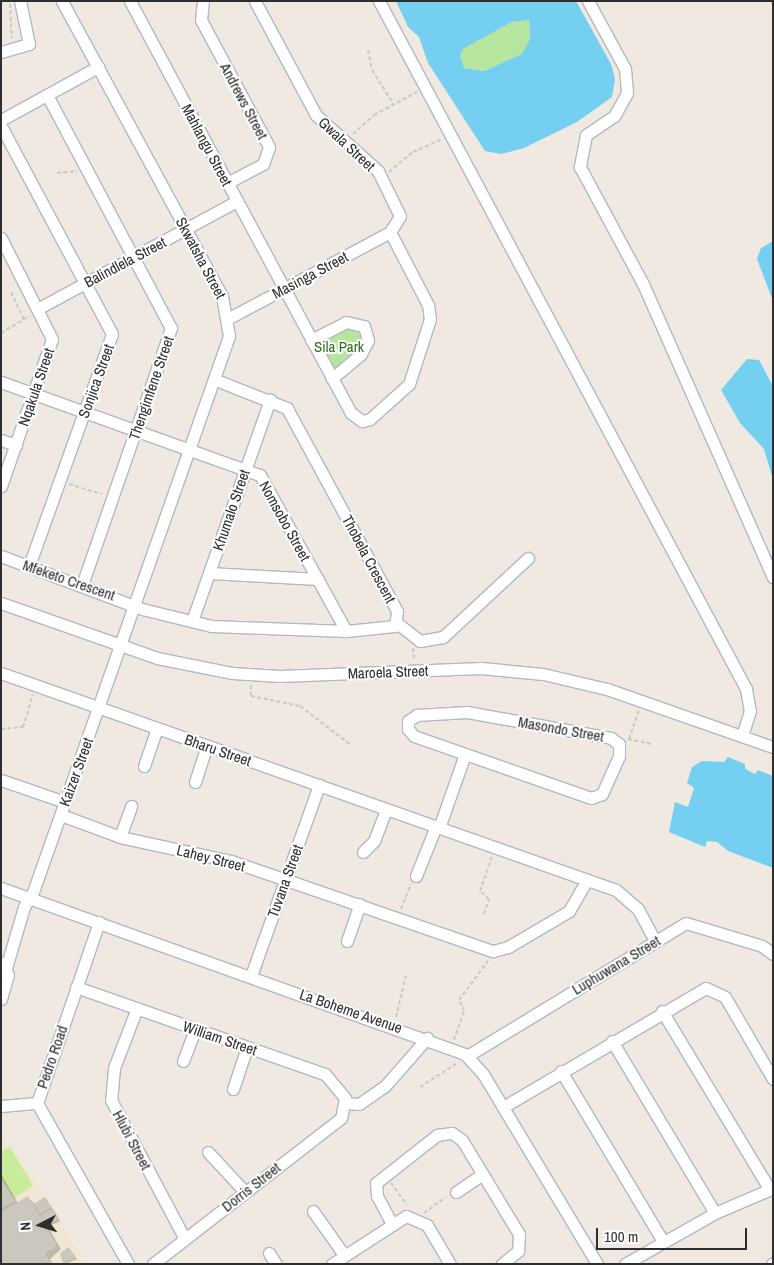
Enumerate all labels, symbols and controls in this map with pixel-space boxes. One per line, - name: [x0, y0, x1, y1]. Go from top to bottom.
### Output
- street label: Andrews Street: [216, 60, 272, 142]
- street label: Mahlangu Street: [178, 101, 236, 189]
- street label: Gwala Street: [315, 113, 379, 175]
- street label: Skwatsha Street: [172, 214, 230, 302]
- street label: Balindlela Street: [81, 233, 169, 291]
- street label: Masinga Street: [269, 247, 351, 303]
- street label: Thengimfene Street: [125, 334, 177, 442]
- park label: Sila Park: [314, 338, 364, 356]
- street label: Sonjica Street: [74, 342, 118, 420]
- street label: Nqakula Street: [14, 346, 58, 428]
- street label: Khumalo Street: [209, 467, 253, 553]
- street label: Nomsobo Street: [256, 478, 314, 564]
- street label: Thobela Crescent: [338, 512, 400, 606]
- street label: Mfeketo Crescent: [21, 556, 117, 604]
- street label: Maroela Street: [347, 662, 429, 682]
- street label: Masondo Street: [517, 713, 605, 745]
- street label: Bharu Street: [182, 730, 254, 770]
- street label: Kaizer Street: [55, 735, 97, 809]
- street label: Lahey Street: [175, 841, 247, 875]
- street label: Tuvana Street: [264, 842, 306, 920]
- street label: Luphuwana Street: [569, 932, 663, 998]
- street label: La Boheme Avenue: [297, 985, 405, 1037]
- street label: William Street: [181, 1017, 259, 1059]
- street label: Pedro Road: [33, 1023, 71, 1091]
- street label: Hlubi Street: [109, 1107, 155, 1173]
- street label: Dorris Street: [218, 1158, 284, 1216]
- north arrow: [15, 1200, 65, 1250]
- scale bar: [599, 1218, 750, 1250]
- text: N: [16, 1221, 34, 1231]
- text: 100 m: [604, 1226, 638, 1247]

